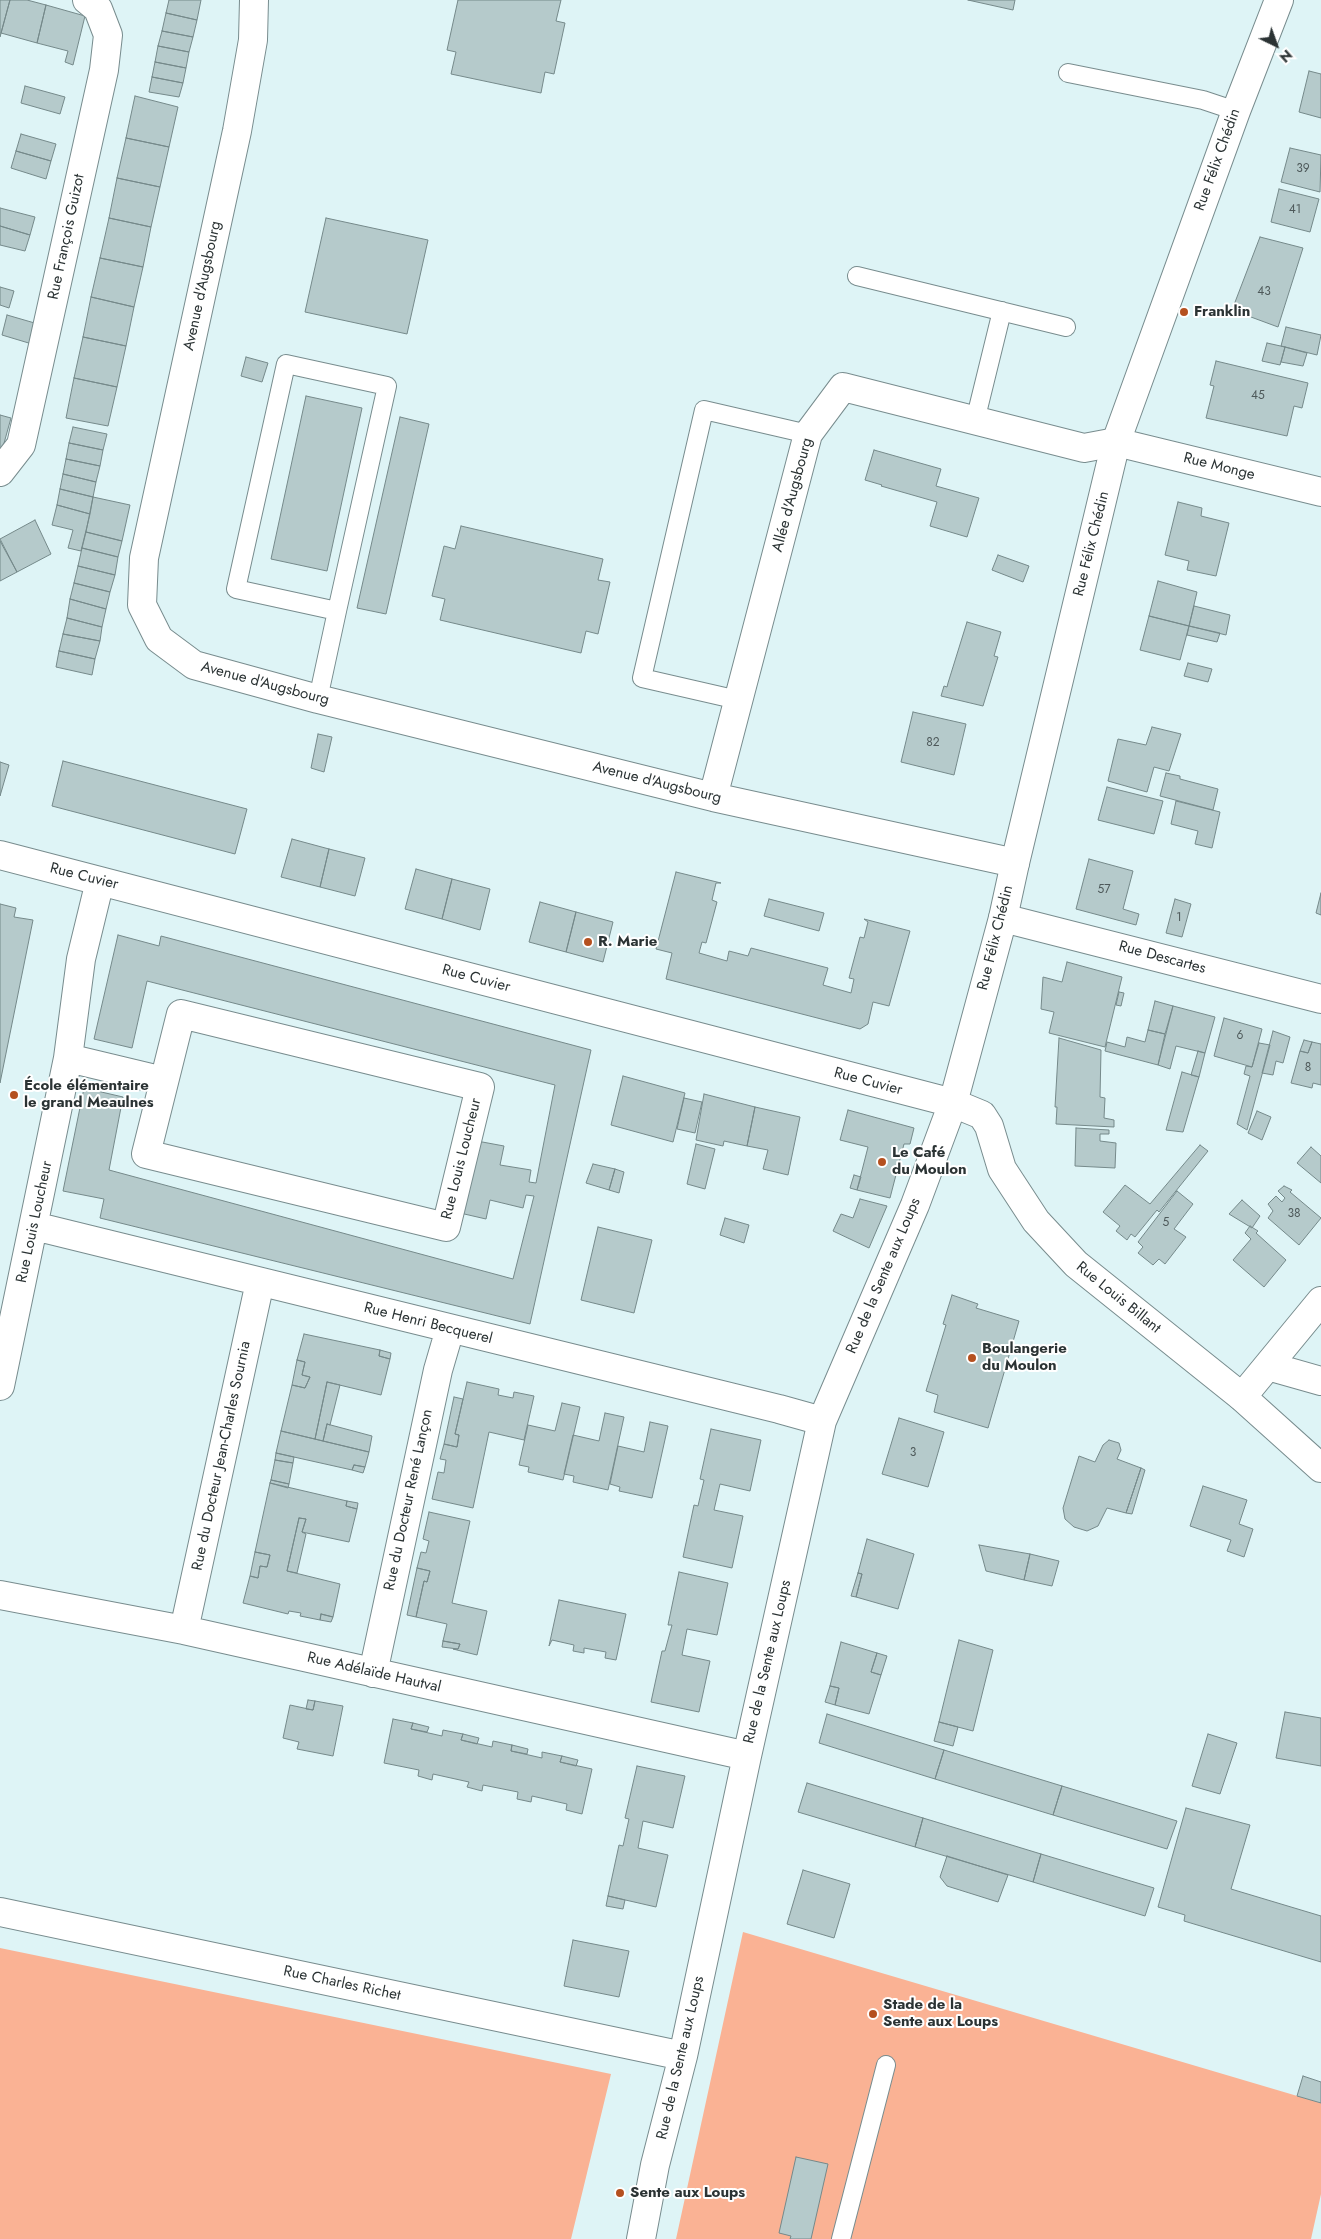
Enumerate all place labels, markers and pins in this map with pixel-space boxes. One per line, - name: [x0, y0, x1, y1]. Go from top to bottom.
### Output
- place label: Franklin: [1194, 303, 1250, 321]
- marker: Franklin: [1178, 306, 1190, 318]
- place label: R. Marie: [598, 933, 657, 951]
- marker: R. Marie: [582, 936, 594, 948]
- place label: École élémentaire le grand Meaulnes: [24, 1077, 154, 1112]
- marker: École élémentaire le grand Meaulnes: [8, 1089, 20, 1101]
- place label: Le Café du Moulon: [892, 1144, 967, 1179]
- marker: Le Café du Moulon: [876, 1156, 888, 1168]
- place label: Boulangerie du Moulon: [982, 1340, 1067, 1375]
- marker: Boulangerie du Moulon: [966, 1352, 978, 1364]
- place label: Stade de la Sente aux Loups: [883, 1996, 998, 2031]
- marker: Stade de la Sente aux Loups: [867, 2008, 879, 2020]
- place label: Sente aux Loups: [630, 2184, 745, 2202]
- marker: Sente aux Loups: [614, 2187, 626, 2199]

